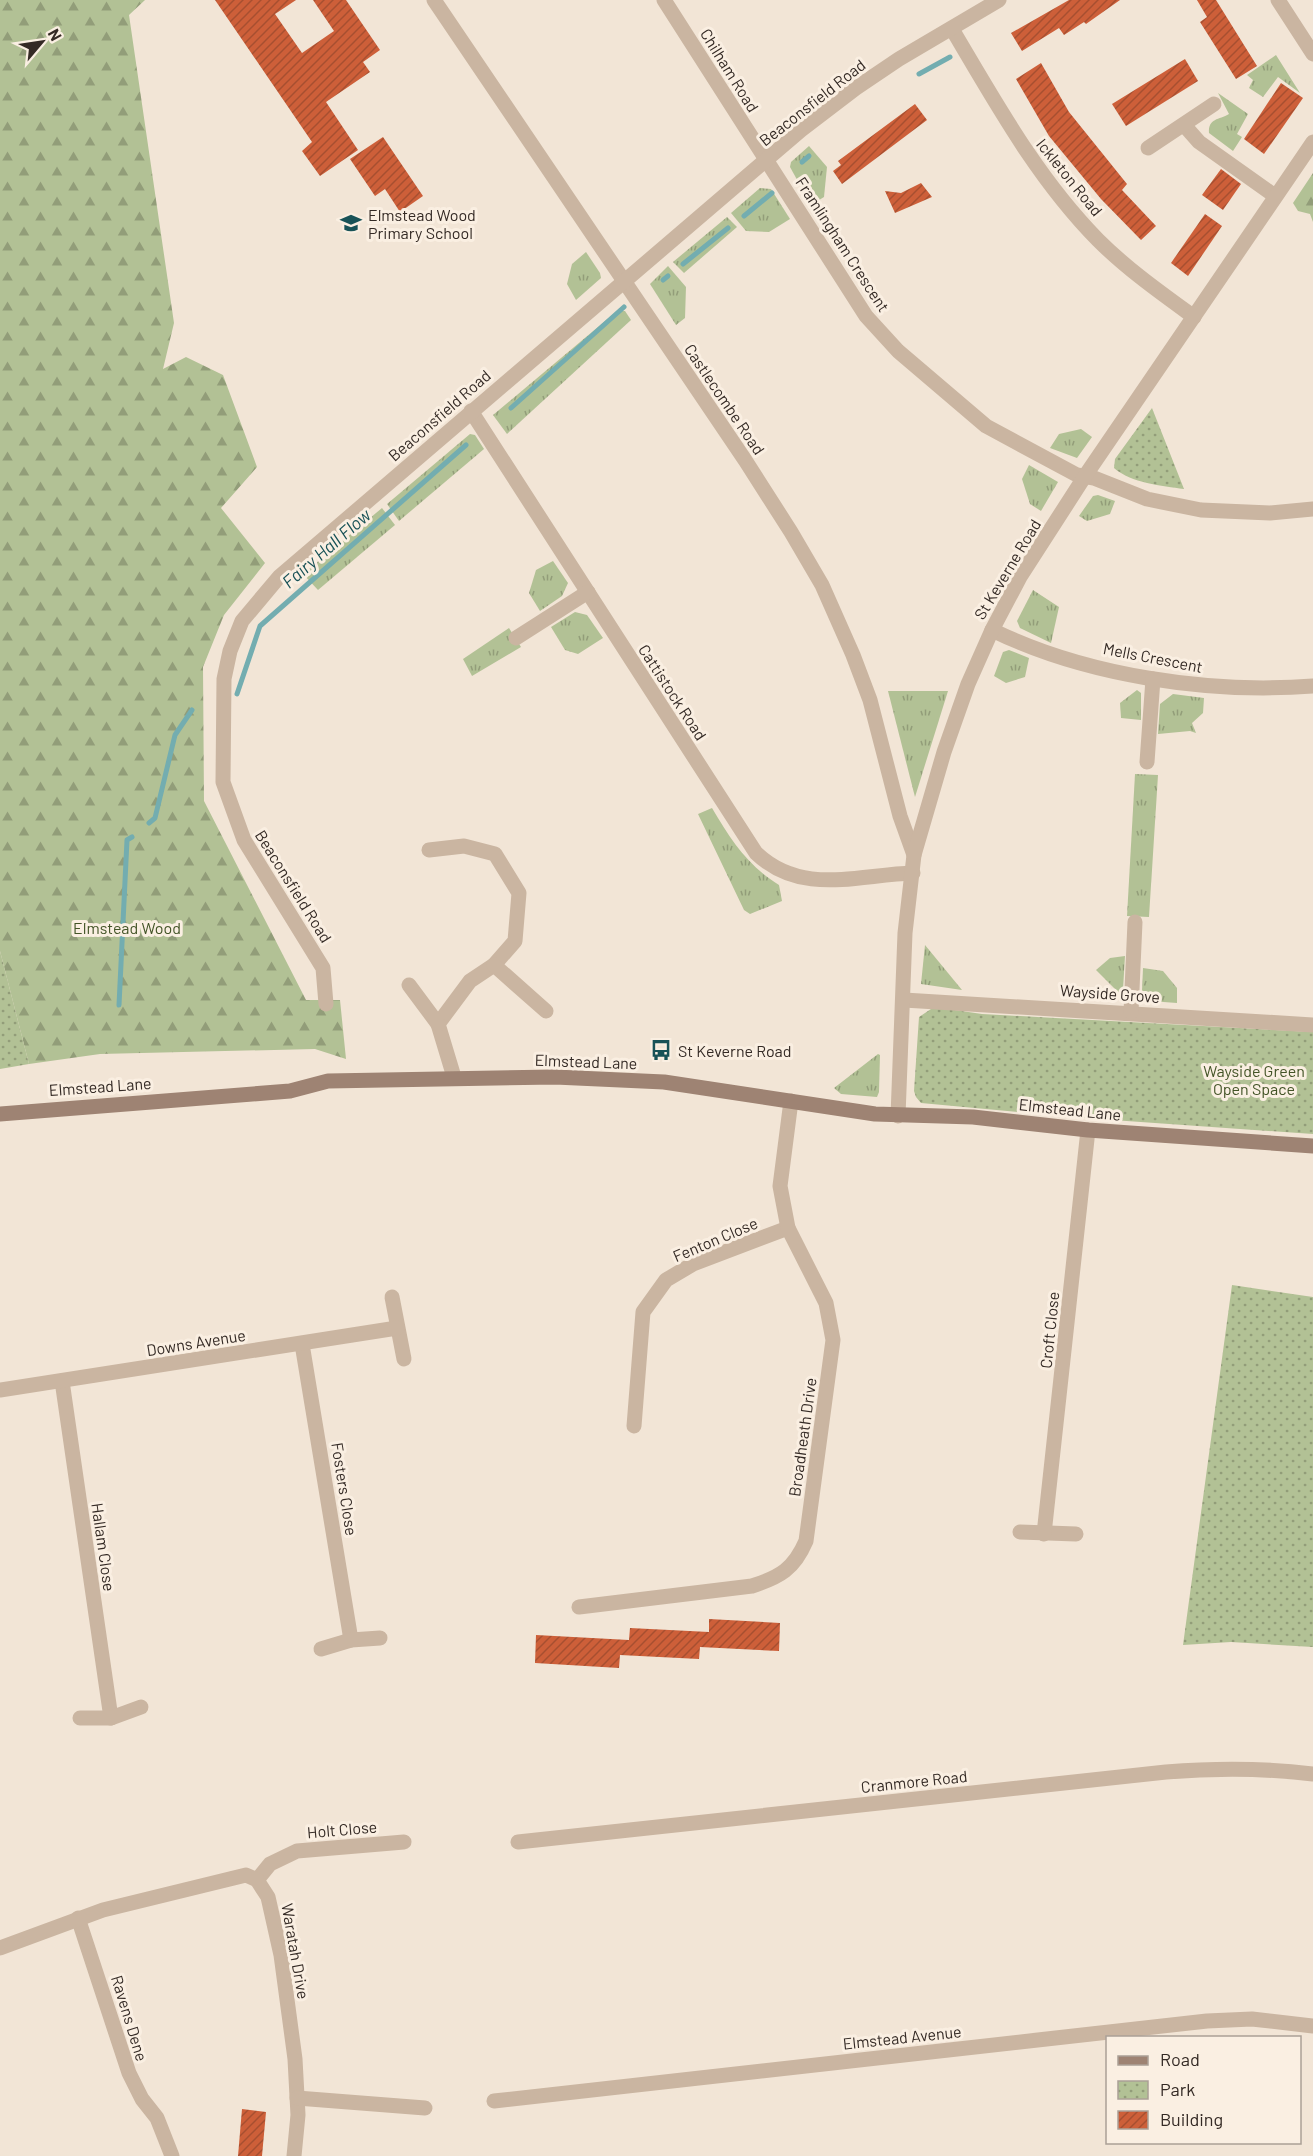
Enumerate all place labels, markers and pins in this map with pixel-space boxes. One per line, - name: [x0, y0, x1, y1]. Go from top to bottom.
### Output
- place label: Elmstead Wood Primary School: [368, 205, 476, 242]
- school or university icon: Elmstead Wood Primary School: [339, 211, 363, 235]
- bus stop icon: St Keverne Road: [649, 1038, 673, 1062]
- place label: St Keverne Road: [678, 1041, 792, 1060]

